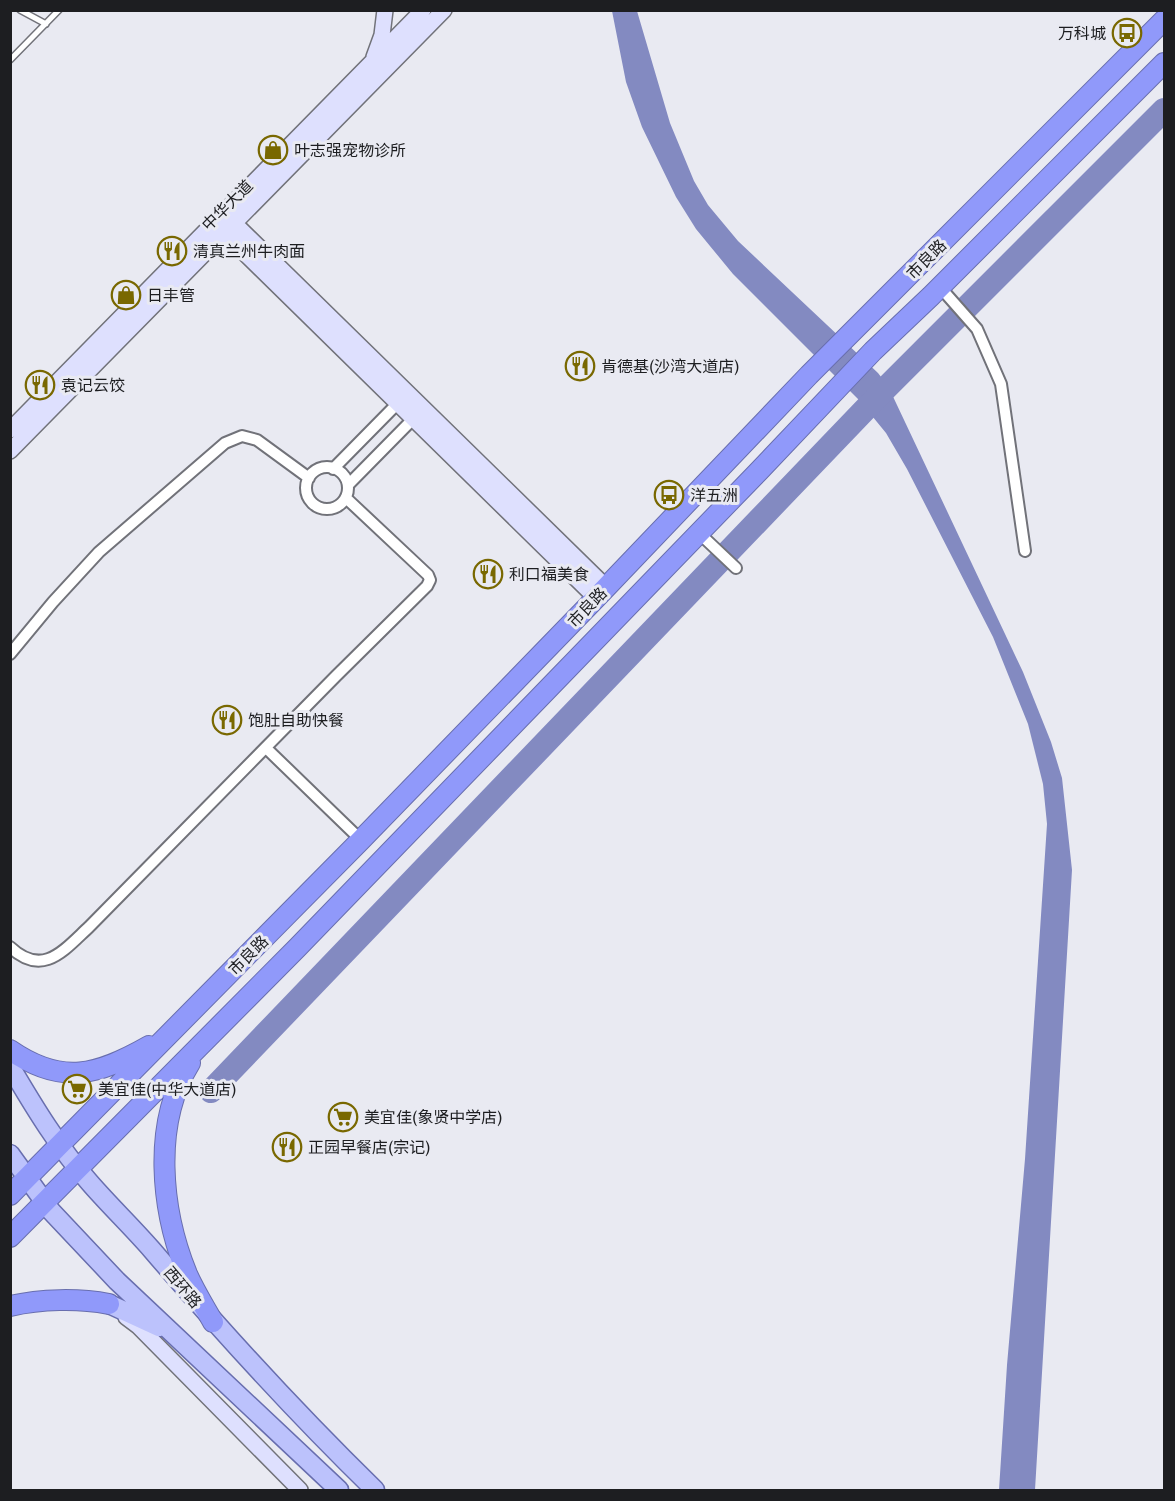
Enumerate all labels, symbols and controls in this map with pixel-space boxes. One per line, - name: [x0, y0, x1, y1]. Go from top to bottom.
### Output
- bus stop icon: 万科城: [1111, 17, 1143, 49]
- place label: 万科城: [1058, 20, 1106, 44]
- shop icon: 叶志强宠物诊所: [257, 134, 289, 166]
- place label: 叶志强宠物诊所: [294, 137, 406, 161]
- street label: 中华大道: [195, 173, 257, 235]
- street label: 市良路: [900, 233, 951, 284]
- restaurant icon: 清真兰州牛肉面: [156, 235, 188, 267]
- place label: 清真兰州牛肉面: [193, 238, 305, 262]
- shop icon: 日丰管: [110, 279, 142, 311]
- place label: 日丰管: [147, 282, 195, 306]
- restaurant icon: 肯德基(沙湾大道店): [564, 350, 596, 382]
- place label: 肯德基(沙湾大道店): [601, 353, 740, 377]
- restaurant icon: 袁记云饺: [24, 369, 56, 401]
- place label: 袁记云饺: [61, 372, 125, 396]
- bus stop icon: 洋五洲: [653, 479, 685, 511]
- place label: 洋五洲: [690, 482, 738, 506]
- restaurant icon: 利口福美食: [472, 558, 504, 590]
- place label: 利口福美食: [509, 561, 589, 585]
- street label: 市良路: [561, 581, 612, 632]
- restaurant icon: 饱肚自助快餐: [211, 704, 243, 736]
- place label: 饱肚自助快餐: [248, 707, 344, 731]
- street label: 市良路: [222, 929, 273, 980]
- supermarket icon: 美宜佳(中华大道店): [61, 1073, 93, 1105]
- place label: 美宜佳(中华大道店): [98, 1076, 237, 1100]
- supermarket icon: 美宜佳(象贤中学店): [327, 1101, 359, 1133]
- place label: 美宜佳(象贤中学店): [364, 1104, 503, 1128]
- restaurant icon: 正园早餐店(宗记): [271, 1131, 303, 1163]
- place label: 正园早餐店(宗记): [308, 1134, 431, 1158]
- street label: 西环路: [159, 1260, 208, 1312]

